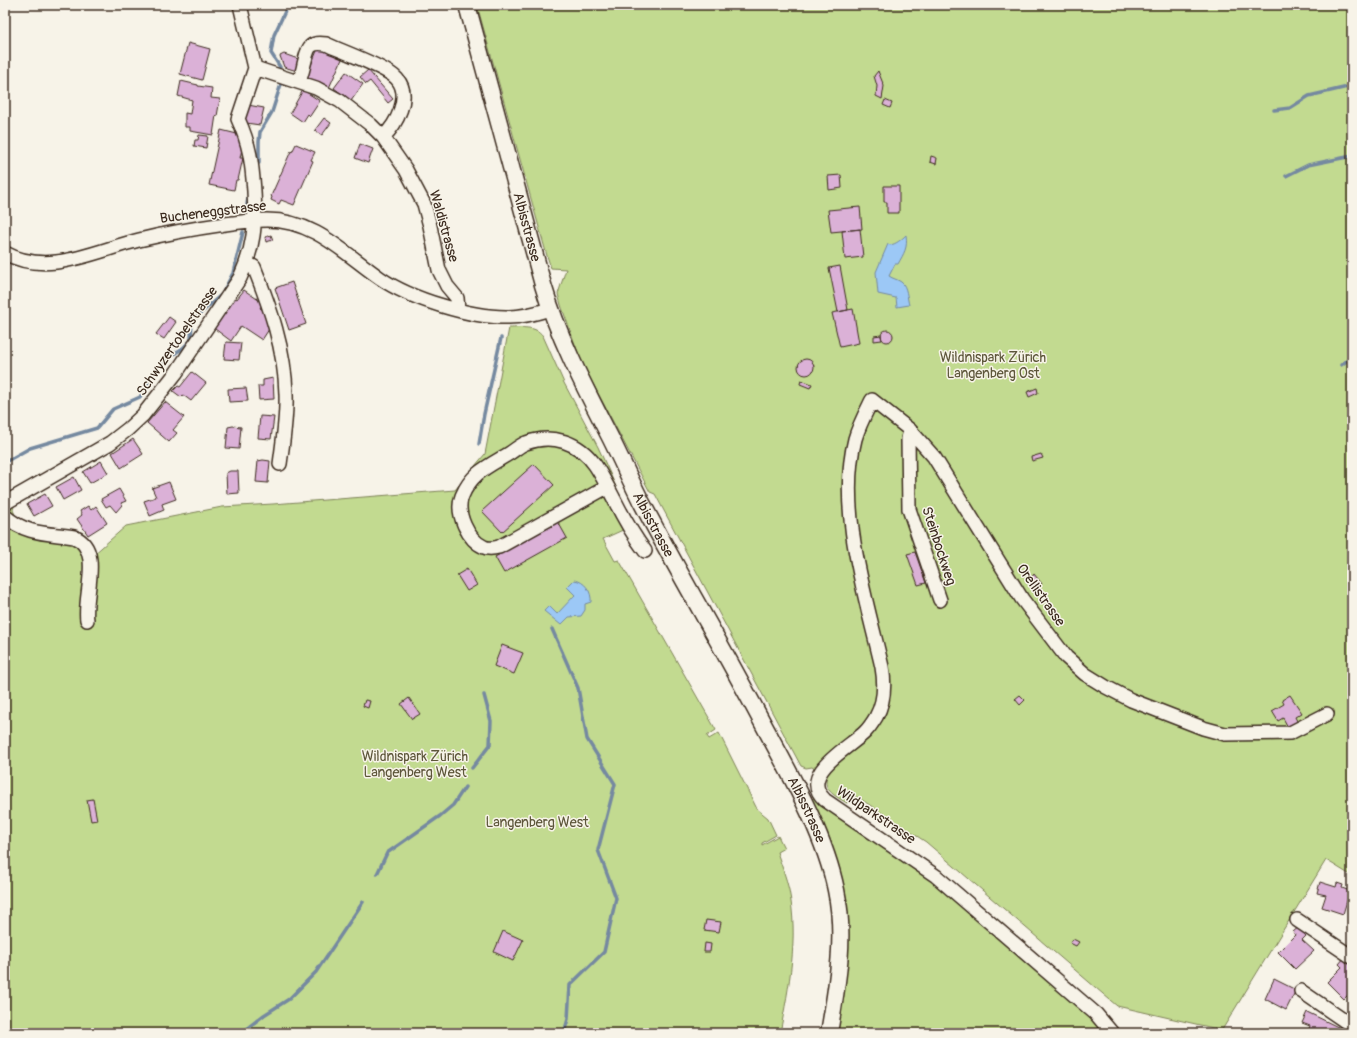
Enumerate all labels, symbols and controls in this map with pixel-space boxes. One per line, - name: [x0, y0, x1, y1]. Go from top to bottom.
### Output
- street label: Waldistrasse: [426, 188, 462, 264]
- street label: Albisstrasse: [510, 191, 545, 264]
- street label: Bucheneggstrasse: [159, 197, 267, 227]
- street label: Schwyzertobelstrasse: [133, 283, 221, 399]
- park label: Wildnispark Zürich Langenberg Ost: [940, 349, 1046, 382]
- street label: Albisstrasse: [629, 489, 678, 560]
- street label: Steinbockweg: [918, 505, 960, 587]
- street label: Orellistrasse: [1013, 560, 1069, 630]
- park label: Wildnispark Zürich Langenberg West: [362, 748, 468, 781]
- street label: Albisstrasse: [784, 774, 830, 845]
- street label: Wildparkstrasse: [833, 782, 919, 848]
- park label: Langenberg West: [485, 814, 589, 831]

